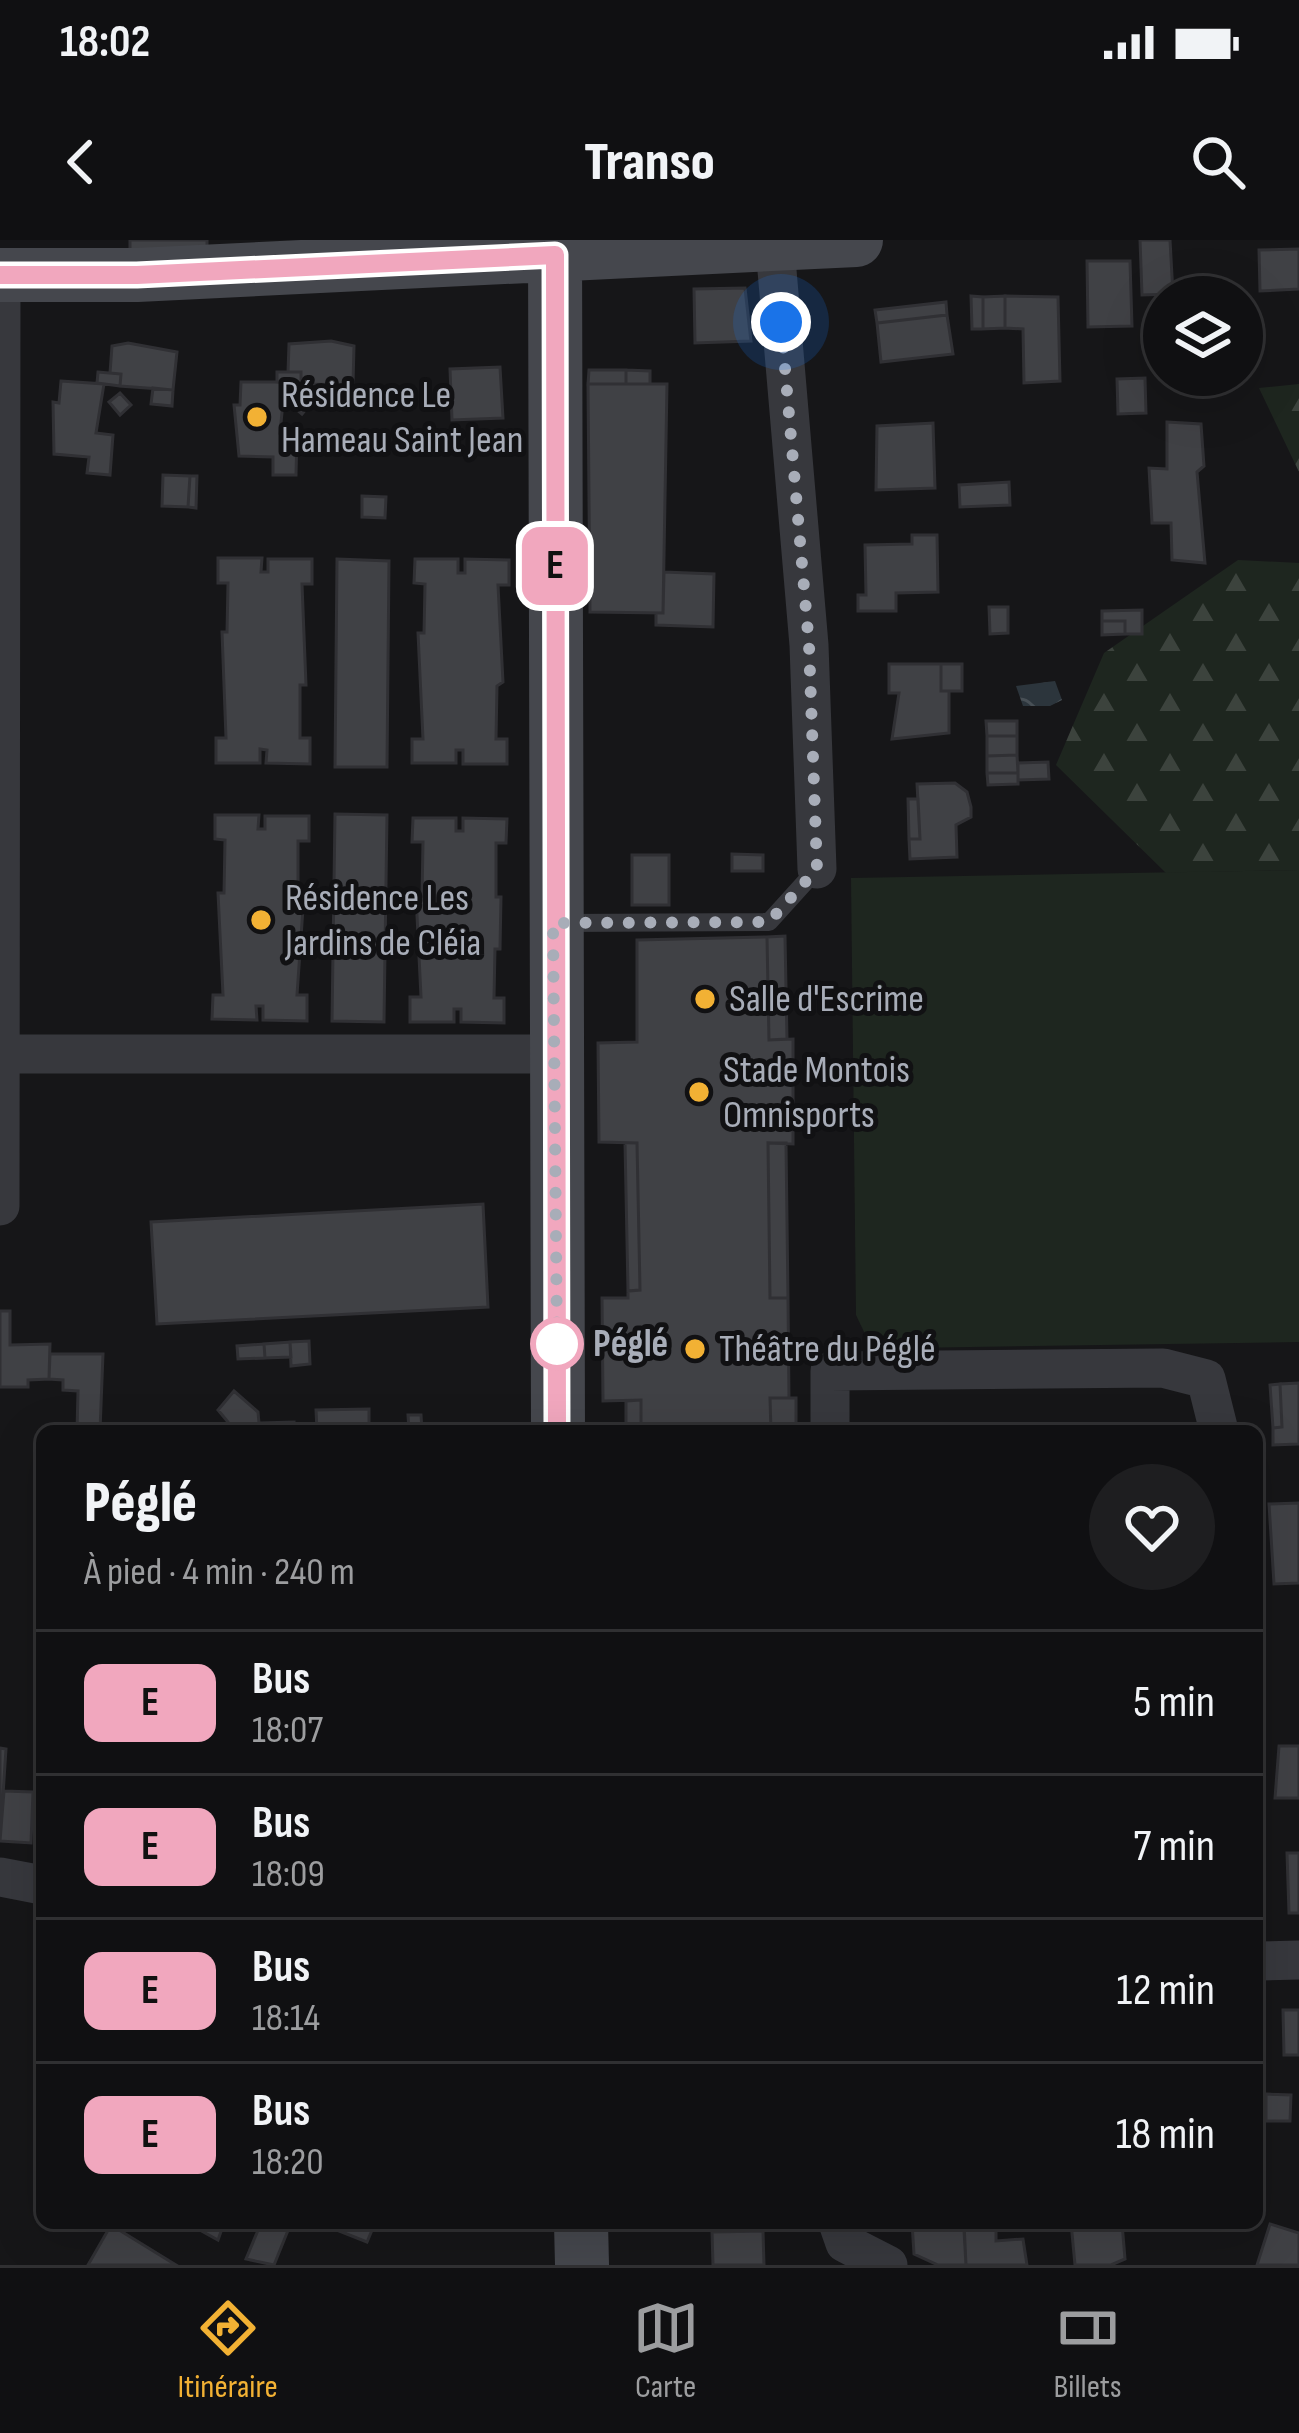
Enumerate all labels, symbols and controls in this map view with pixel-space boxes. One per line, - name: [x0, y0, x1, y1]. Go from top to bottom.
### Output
- text: 18:02: [60, 15, 150, 70]
- icon: back: [48, 129, 114, 195]
- icon: search: [1185, 129, 1251, 195]
- text: Transo: [584, 130, 715, 195]
- map controls: [1143, 276, 1263, 396]
- button: layers: [1143, 276, 1263, 396]
- your location: [751, 292, 811, 352]
- place label: Résidence Le Hameau Saint Jean: [281, 372, 523, 464]
- marker: Résidence Le Hameau Saint Jean: [244, 404, 270, 430]
- line badge: E: [516, 527, 594, 605]
- text: E: [546, 540, 564, 591]
- place label: Résidence Les Jardins de Cléia: [284, 875, 481, 967]
- marker: Résidence Les Jardins de Cléia: [248, 907, 274, 933]
- place label: Salle d'Escrime: [729, 976, 924, 1023]
- marker: Salle d'Escrime: [692, 986, 718, 1012]
- place label: Stade Montois Omnisports: [723, 1047, 910, 1139]
- marker: Stade Montois Omnisports: [686, 1079, 712, 1105]
- marker: Péglé: [532, 1319, 582, 1369]
- place label: Péglé: [593, 1321, 668, 1368]
- place label: Théâtre du Péglé: [719, 1326, 936, 1373]
- marker: Théâtre du Péglé: [682, 1336, 708, 1362]
- button: heart: [1089, 1464, 1215, 1590]
- text: Péglé: [84, 1470, 197, 1538]
- text: À pied · 4 min · 240 m: [84, 1549, 355, 1596]
- text: Bus: [252, 1652, 310, 1707]
- text: 5 min: [1133, 1675, 1215, 1730]
- text: E: [141, 1677, 159, 1728]
- text: 18:07: [252, 1707, 323, 1754]
- text: Bus: [252, 1796, 310, 1851]
- text: 7 min: [1133, 1819, 1215, 1874]
- text: E: [141, 1821, 159, 1872]
- text: 18:09: [252, 1851, 325, 1898]
- text: Bus: [252, 1940, 310, 1995]
- text: 12 min: [1117, 1963, 1215, 2018]
- text: E: [141, 1965, 159, 2016]
- text: 18:14: [252, 1995, 320, 2042]
- text: Bus: [252, 2084, 310, 2139]
- text: 18 min: [1116, 2107, 1215, 2162]
- text: E: [141, 2109, 159, 2160]
- text: 18:20: [252, 2139, 324, 2186]
- tab: Itinéraire: [177, 2295, 278, 2407]
- tab: Carte: [633, 2295, 699, 2407]
- tab: Billets: [1054, 2295, 1122, 2407]

